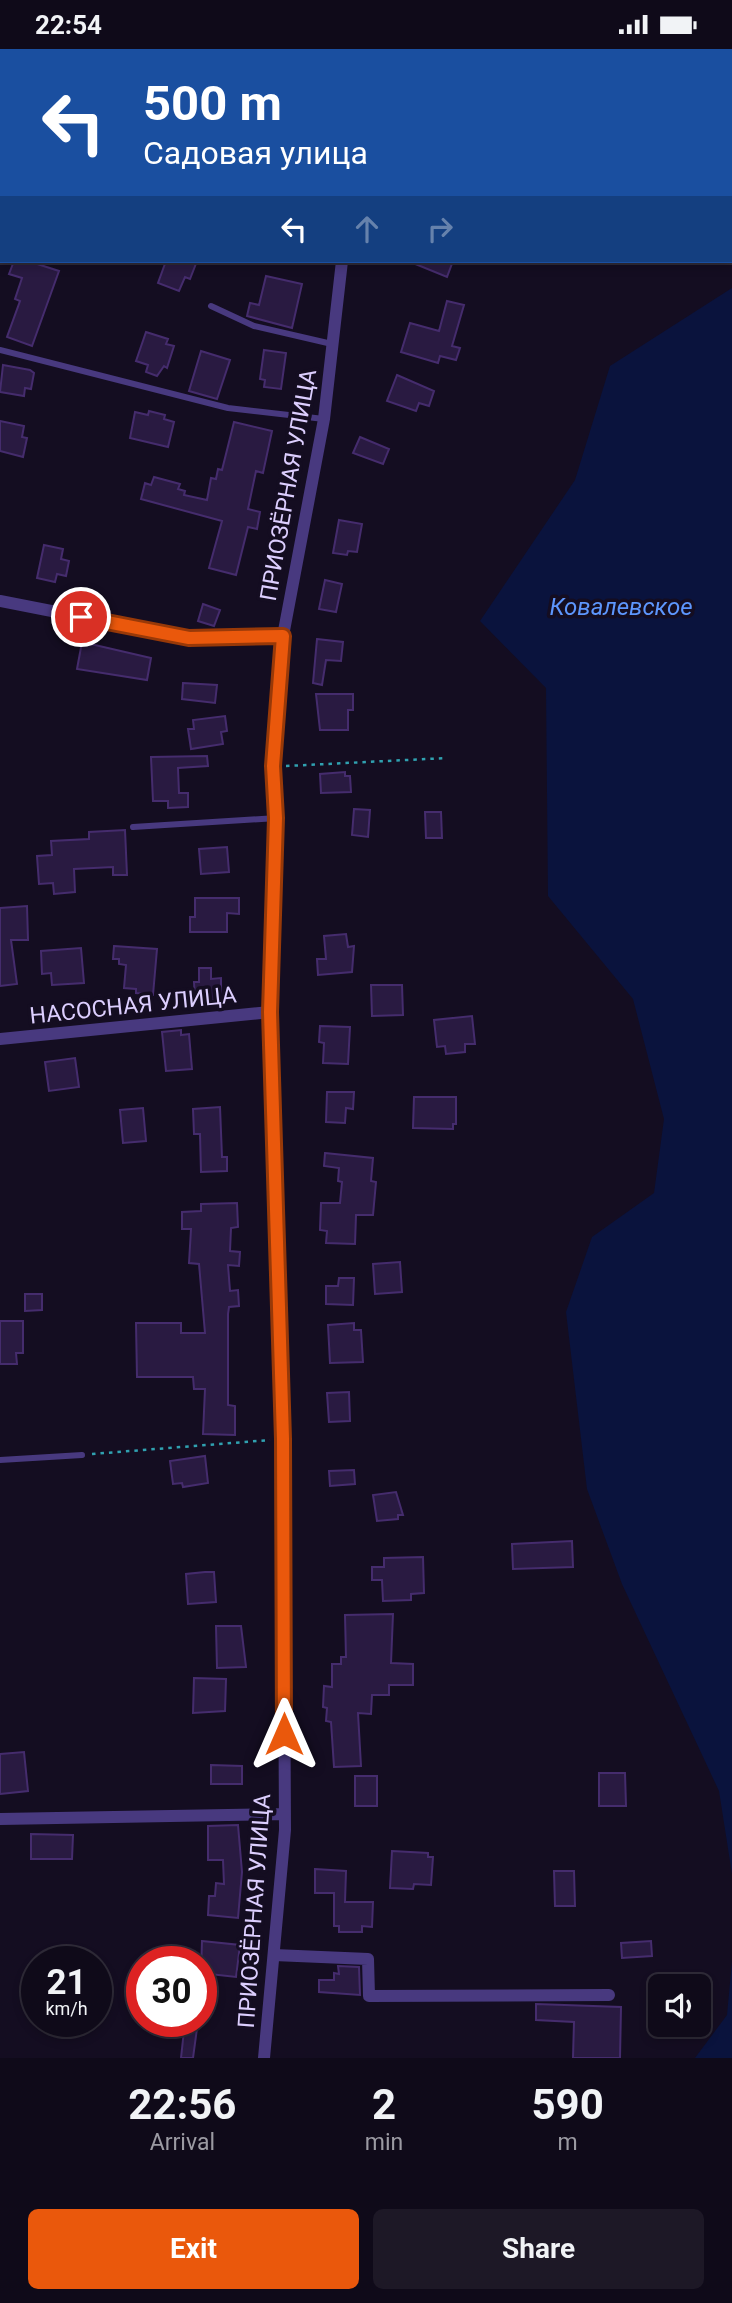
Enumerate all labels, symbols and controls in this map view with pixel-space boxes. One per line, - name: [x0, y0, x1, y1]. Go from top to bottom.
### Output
- text: 22:54: [35, 10, 102, 40]
- text: 500 m: [143, 75, 282, 132]
- icon: left: [28, 77, 119, 168]
- text: Садовая улица: [143, 134, 368, 172]
- icon: left: [275, 210, 313, 248]
- icon: ahead: [348, 210, 386, 248]
- icon: right: [421, 210, 459, 248]
- street label: ПРИОЗЁРНАЯ УЛИЦА: [255, 367, 322, 603]
- pin: [51, 587, 111, 647]
- water label: Ковалевское: [549, 593, 693, 621]
- icon: arrive: [62, 598, 100, 636]
- street label: НАСОСНАЯ УЛИЦА: [28, 981, 238, 1030]
- position arrow: [247, 1697, 321, 1771]
- street label: ПРИОЗЁРНАЯ УЛИЦА: [233, 1793, 276, 2029]
- speed limit sign: 30: [126, 1946, 217, 2037]
- text: 21: [46, 1962, 87, 2003]
- map controls: [648, 1974, 711, 2037]
- button: sound: [648, 1974, 711, 2037]
- text: km/h: [45, 1998, 88, 2019]
- text: 22:56: [128, 2080, 236, 2129]
- text: 2: [372, 2080, 396, 2129]
- text: 590: [531, 2080, 604, 2129]
- text: Arrival: [150, 2129, 215, 2156]
- text: min: [365, 2129, 403, 2156]
- text: m: [558, 2129, 578, 2156]
- button: Exit: [28, 2209, 359, 2289]
- button: Share: [373, 2209, 704, 2289]

